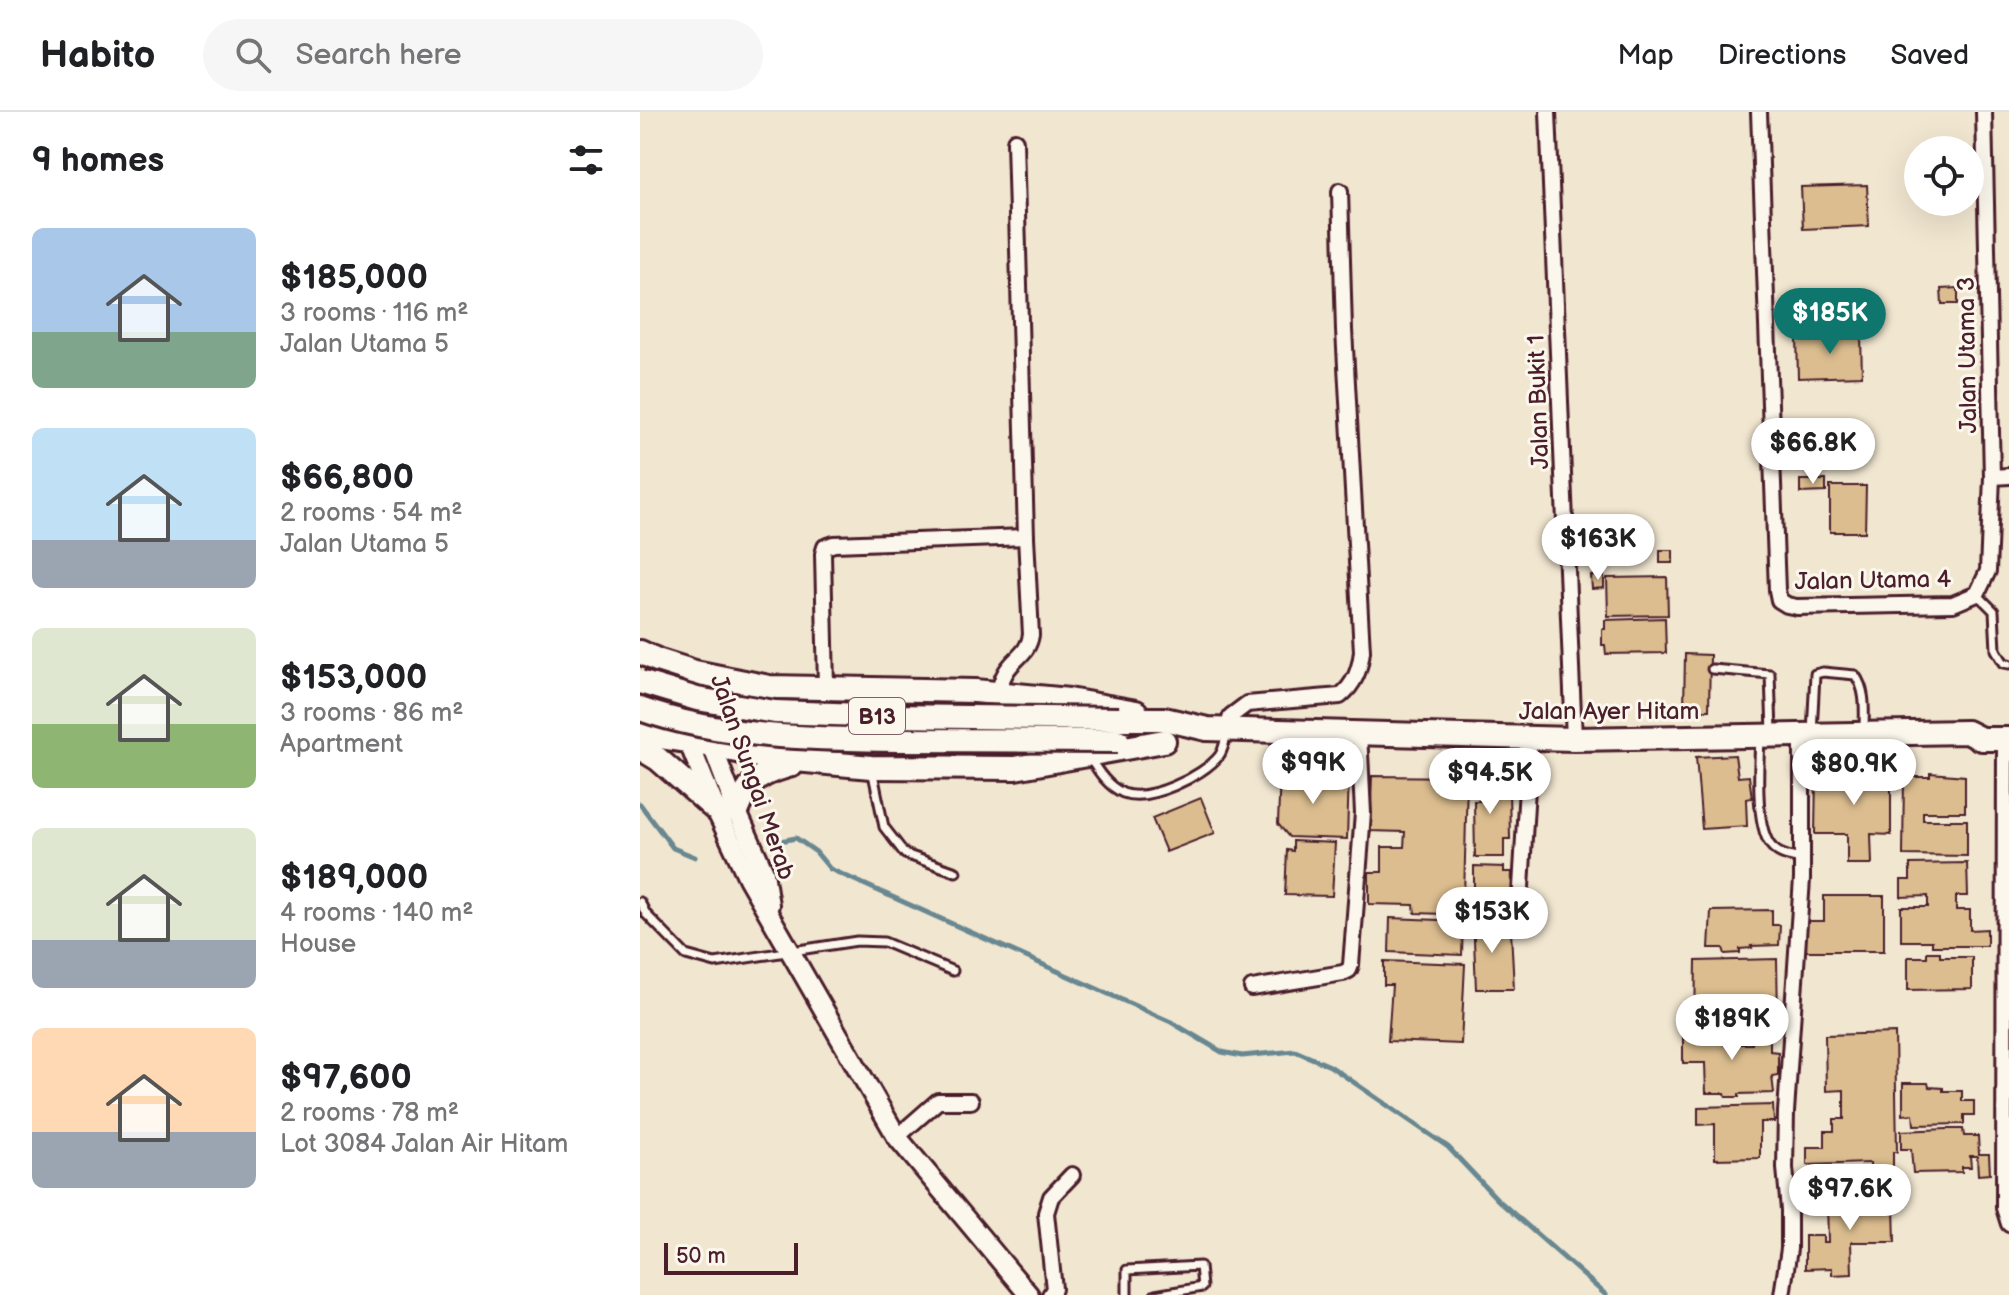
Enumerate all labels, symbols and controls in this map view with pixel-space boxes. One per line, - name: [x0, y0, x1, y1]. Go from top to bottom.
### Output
- search box: [203, 19, 763, 91]
- text: Habito: [40, 33, 155, 78]
- icon: search: [231, 33, 275, 77]
- text: Search here: [295, 37, 462, 73]
- text: Map: [1617, 39, 1674, 72]
- text: Directions: [1718, 39, 1846, 72]
- text: Saved: [1890, 39, 1969, 72]
- map controls: [1904, 136, 1984, 216]
- button: locate: [1904, 136, 1984, 216]
- icon: filters: [564, 138, 608, 182]
- text: 9 homes: [32, 140, 164, 181]
- text: $185,000: [280, 257, 428, 298]
- icon: home: [96, 260, 192, 356]
- street label: Jalan Utama 3: [1952, 276, 1983, 434]
- pin: $185K: [1774, 288, 1886, 356]
- text: 3 rooms · 116 m²: [280, 298, 469, 329]
- text: $185K: [1792, 298, 1868, 329]
- text: Jalan Utama 5: [280, 329, 449, 360]
- street label: Jalan Bukit 1: [1522, 334, 1555, 470]
- pin: $66.8K: [1748, 418, 1878, 486]
- text: $66.8K: [1769, 428, 1857, 459]
- text: $66,800: [280, 457, 414, 498]
- icon: home: [96, 460, 192, 556]
- text: 2 rooms · 54 m²: [280, 498, 463, 529]
- pin: $163K: [1542, 514, 1654, 582]
- text: $163K: [1560, 524, 1636, 555]
- text: Jalan Utama 5: [280, 529, 449, 560]
- street label: Jalan Utama 4: [1794, 565, 1952, 596]
- text: $153,000: [280, 657, 427, 698]
- icon: home: [96, 660, 192, 756]
- street label: Jalan Sungai Merab: [704, 671, 801, 884]
- street label: Jalan Ayer Hitam: [1519, 697, 1699, 726]
- text: 3 rooms · 86 m²: [280, 698, 464, 729]
- road number: B13: [849, 698, 905, 734]
- text: Apartment: [280, 729, 403, 760]
- pin: $99K: [1266, 738, 1360, 806]
- pin: $80.9K: [1789, 739, 1919, 807]
- text: $99K: [1280, 748, 1346, 779]
- pin: $94.5K: [1425, 748, 1555, 816]
- text: $80.9K: [1810, 749, 1898, 780]
- text: $94.5K: [1447, 758, 1533, 789]
- text: $189,000: [280, 857, 428, 898]
- icon: home: [96, 860, 192, 956]
- pin: $153K: [1436, 887, 1548, 955]
- text: $153K: [1454, 897, 1530, 928]
- text: 4 rooms · 140 m²: [280, 898, 474, 929]
- text: House: [280, 929, 356, 960]
- pin: $189K: [1676, 994, 1788, 1062]
- text: $189K: [1694, 1004, 1770, 1035]
- text: $97,600: [280, 1057, 412, 1098]
- icon: home: [96, 1060, 192, 1156]
- text: 2 rooms · 78 m²: [280, 1098, 459, 1129]
- text: Lot 3084 Jalan Air Hitam: [280, 1129, 568, 1160]
- pin: $97.6K: [1785, 1164, 1915, 1232]
- text: $97.6K: [1807, 1174, 1893, 1205]
- scale bar: [664, 1239, 798, 1275]
- text: 50 m: [676, 1243, 726, 1270]

